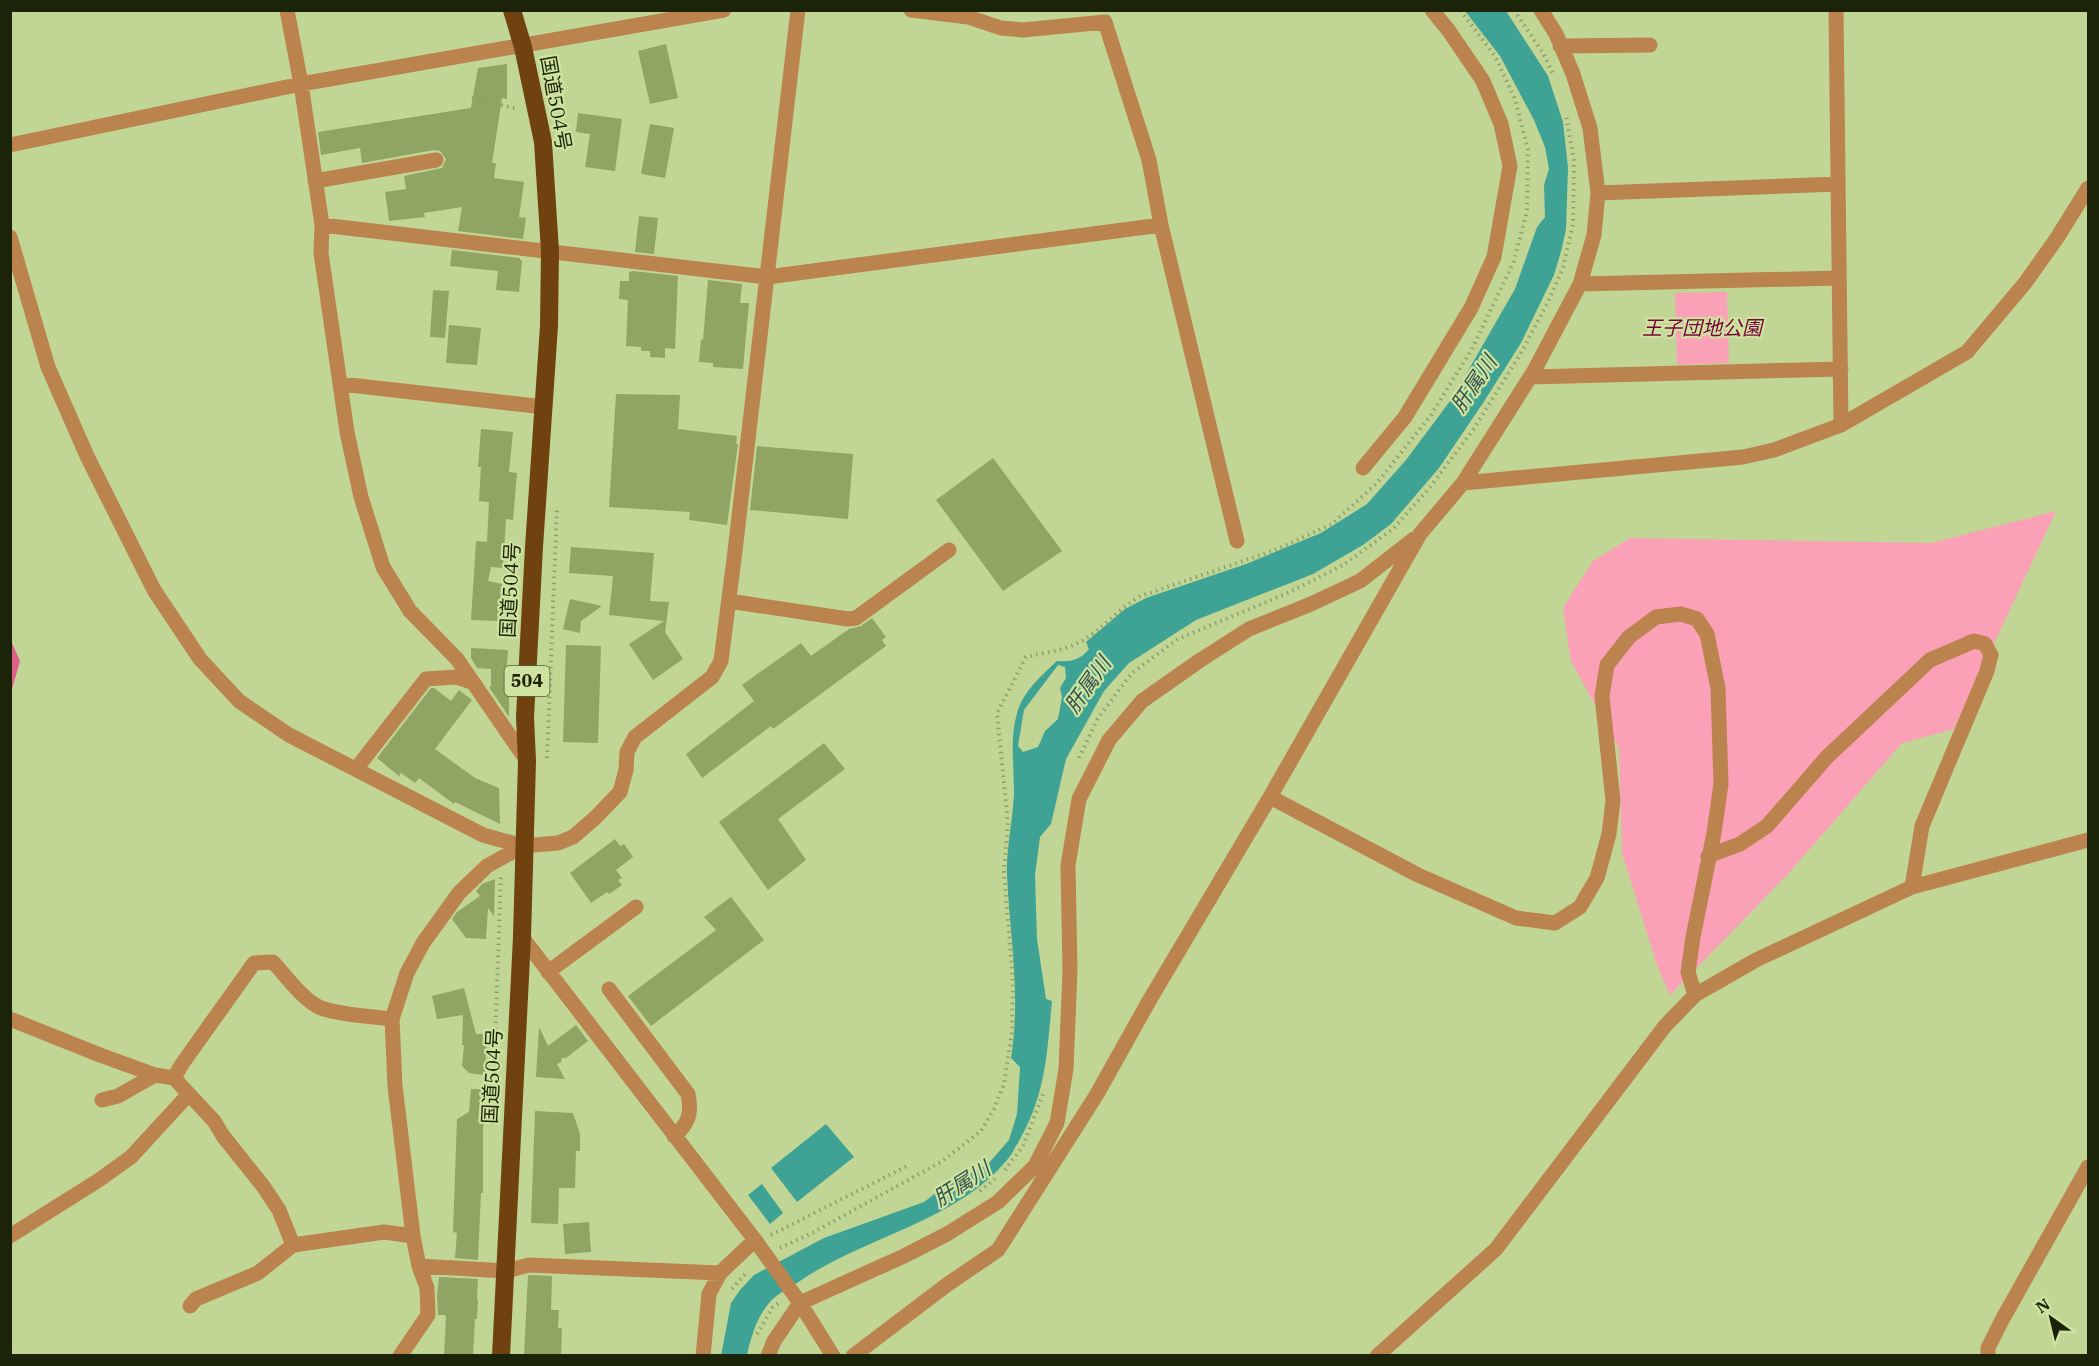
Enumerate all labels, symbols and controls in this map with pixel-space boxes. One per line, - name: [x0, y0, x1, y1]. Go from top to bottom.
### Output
- street label: 国道504号: [535, 53, 578, 153]
- park label: 王子団地公園: [1642, 314, 1765, 341]
- water label: 肝属川: [1444, 348, 1504, 417]
- street label: 国道504号: [494, 541, 525, 639]
- water label: 肝属川: [1058, 649, 1118, 718]
- road number: 504: [504, 666, 550, 696]
- street label: 国道504号: [476, 1027, 507, 1125]
- water label: 肝属川: [927, 1153, 997, 1212]
- north arrow: [2021, 1288, 2081, 1348]
- text: N: [2032, 1294, 2053, 1317]

